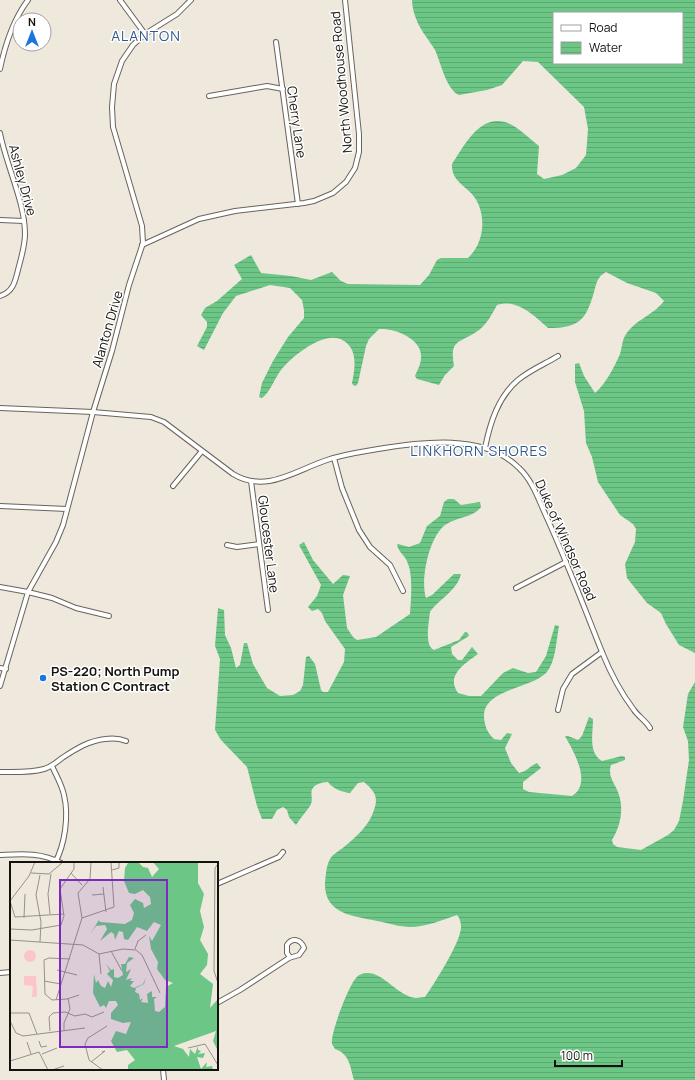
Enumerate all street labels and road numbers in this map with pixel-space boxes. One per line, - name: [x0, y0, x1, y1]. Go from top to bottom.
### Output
- street label: North Woodhouse Road: [326, 10, 356, 154]
- street label: Cherry Lane: [283, 85, 311, 160]
- street label: Ashley Drive: [5, 142, 41, 218]
- street label: Alanton Drive: [87, 288, 127, 370]
- street label: Duke of Windsor Road: [531, 477, 601, 603]
- street label: Gloucester Lane: [254, 494, 284, 594]

